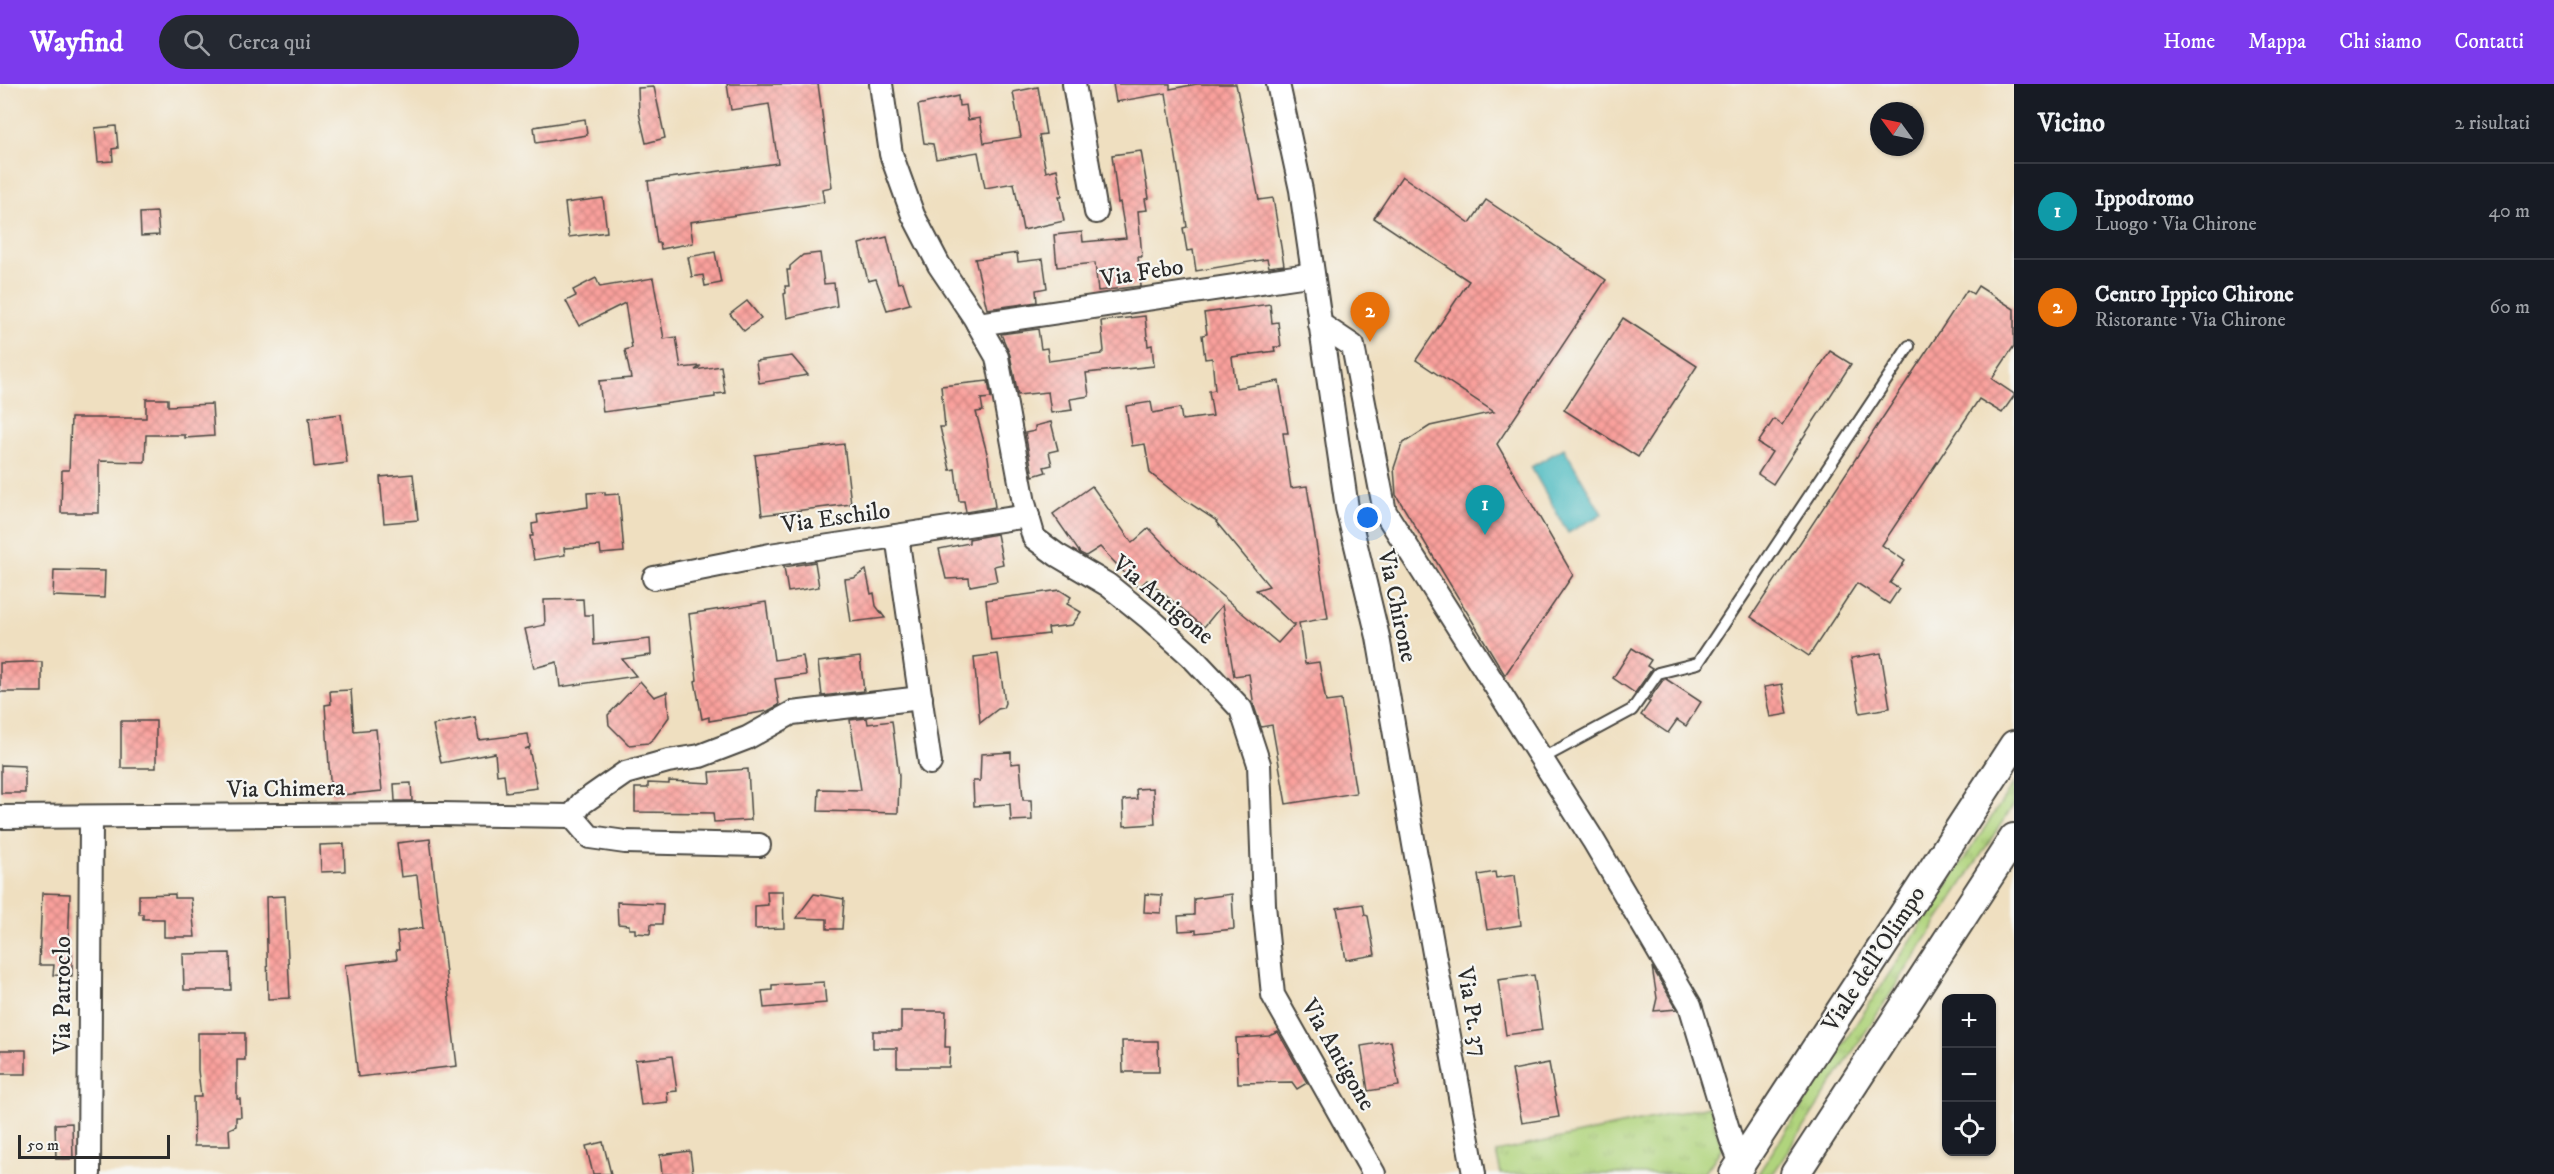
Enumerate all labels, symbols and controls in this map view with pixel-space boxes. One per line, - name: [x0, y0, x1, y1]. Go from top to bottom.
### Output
- search box: [159, 15, 579, 69]
- text: Wayfind: [30, 25, 123, 60]
- icon: search: [180, 26, 213, 59]
- text: Cerca qui: [228, 29, 311, 56]
- text: Home: [2163, 29, 2215, 55]
- text: Mappa: [2248, 29, 2306, 55]
- text: Chi siamo: [2339, 29, 2421, 55]
- text: Contatti: [2454, 29, 2524, 55]
- north arrow: [1870, 102, 1924, 156]
- text: Vicino: [2038, 107, 2105, 140]
- text: 2 risultati: [2455, 111, 2530, 136]
- text: Ippodromo: [2095, 185, 2194, 212]
- text: 1: [2054, 199, 2061, 224]
- text: 40 m: [2488, 199, 2530, 224]
- text: Luogo · Via Chirone: [2095, 212, 2257, 237]
- street label: Via Febo: [1097, 252, 1186, 295]
- text: Centro Ippico Chirone: [2095, 281, 2294, 308]
- pin: 2: [1350, 292, 1390, 342]
- text: 2: [2053, 295, 2062, 320]
- text: 60 m: [2490, 295, 2530, 320]
- text: Ristorante · Via Chirone: [2095, 308, 2286, 333]
- pin: 1: [1466, 486, 1504, 535]
- street label: Via Eschilo: [779, 496, 892, 541]
- your location: [1353, 503, 1382, 532]
- street label: Via Chirone: [1370, 546, 1424, 665]
- street label: Via Antigone: [1105, 548, 1220, 651]
- street label: Via Chimera: [226, 773, 346, 805]
- street label: Viale dell'Olimpo: [1815, 880, 1932, 1038]
- street label: Via Patroclo: [48, 936, 78, 1055]
- street label: Via Pt. 37: [1449, 964, 1495, 1059]
- street label: Via Antigone: [1294, 993, 1382, 1116]
- map controls: [1942, 994, 1996, 1156]
- button: +: [1942, 994, 1996, 1048]
- button: −: [1942, 1048, 1996, 1102]
- button: locate: [1942, 1102, 1996, 1156]
- scale bar: [18, 1132, 170, 1160]
- text: 50 m: [27, 1135, 59, 1155]

